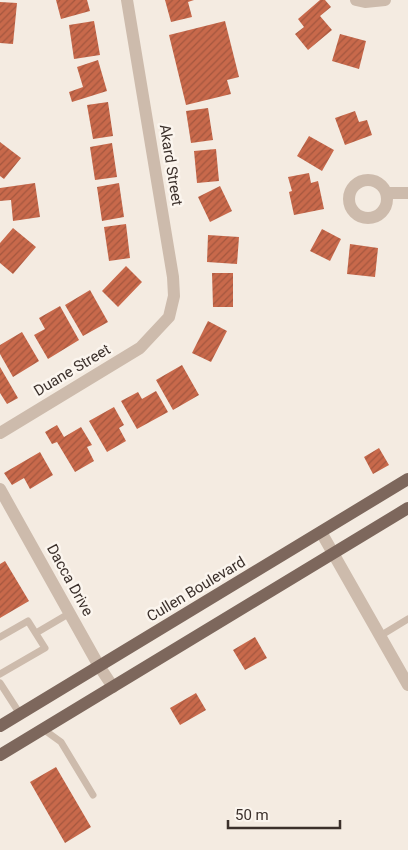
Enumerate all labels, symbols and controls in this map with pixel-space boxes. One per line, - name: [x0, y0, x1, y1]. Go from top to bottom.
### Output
- street label: Akard Street: [156, 123, 186, 207]
- street label: Duane Street: [31, 340, 113, 400]
- street label: Dacca Drive: [43, 541, 97, 619]
- street label: Cullen Boulevard: [143, 553, 249, 625]
- scale bar: [228, 798, 340, 830]
- text: 50 m: [235, 806, 269, 824]

